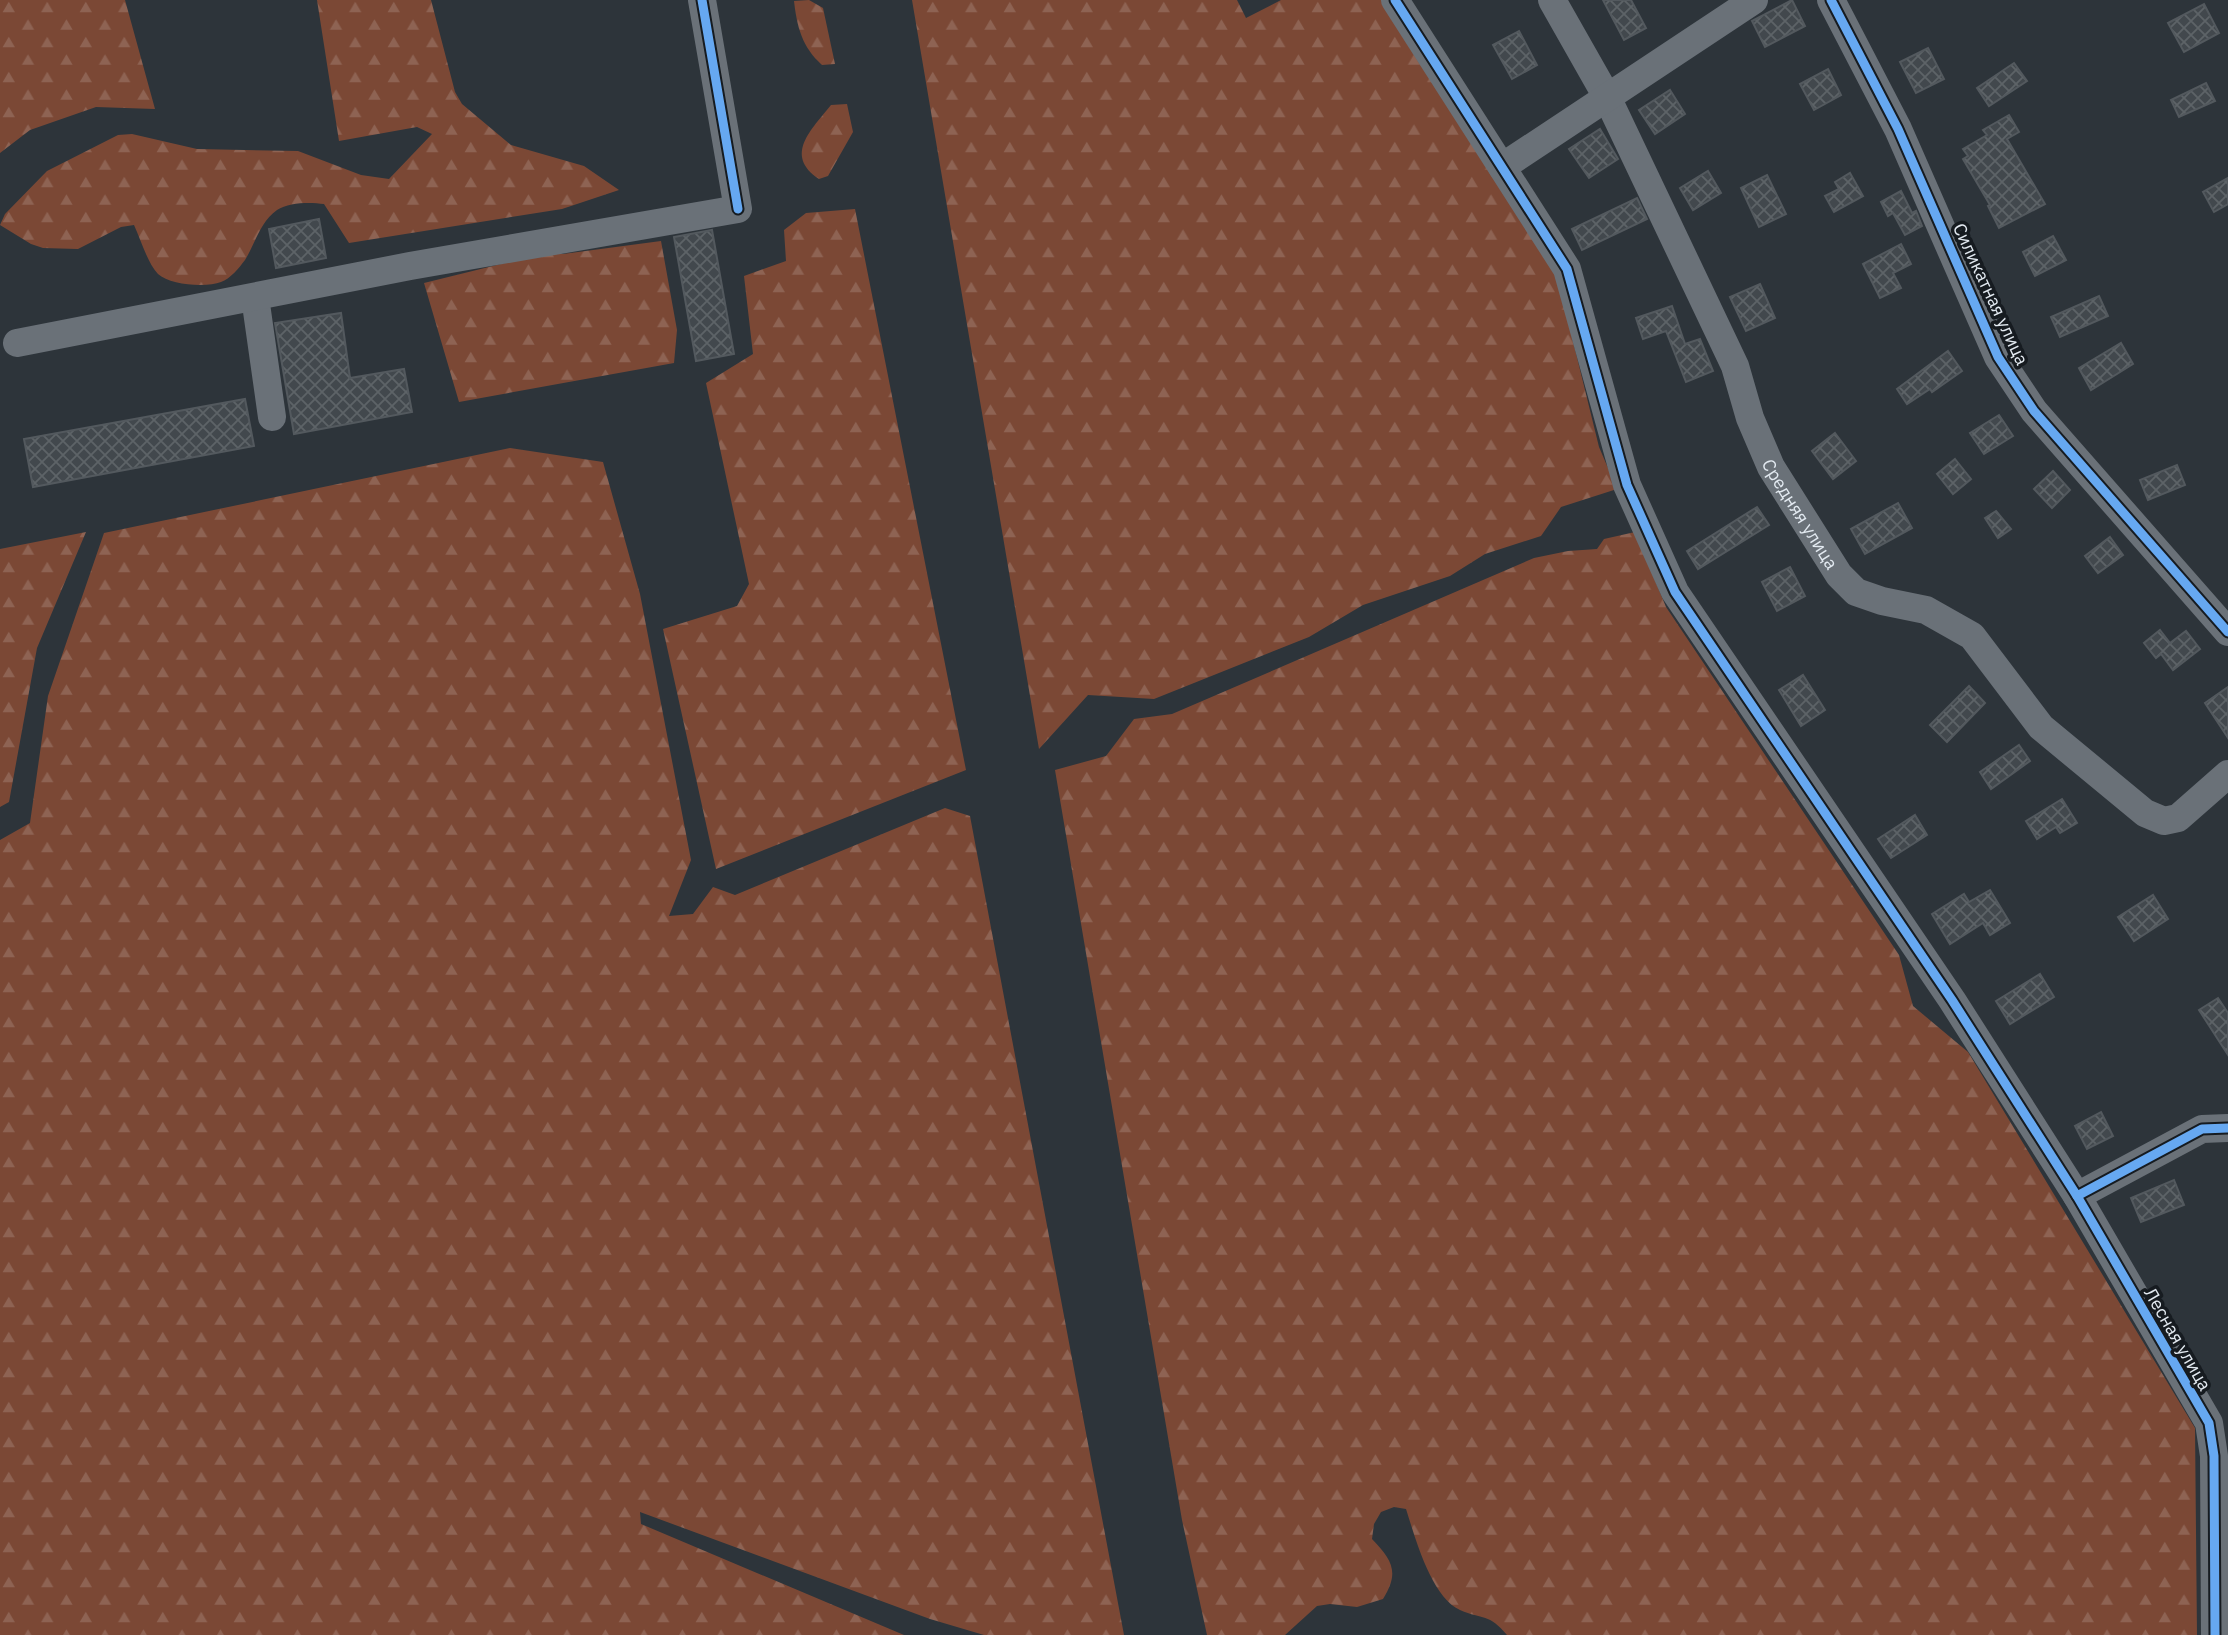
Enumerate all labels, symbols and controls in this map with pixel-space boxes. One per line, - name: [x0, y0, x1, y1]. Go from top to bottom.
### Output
- street label: Силикатная улица: [1948, 219, 2034, 369]
- street label: Средняя улица: [1757, 455, 1844, 574]
- street label: Лесная улица: [2139, 1283, 2217, 1395]

